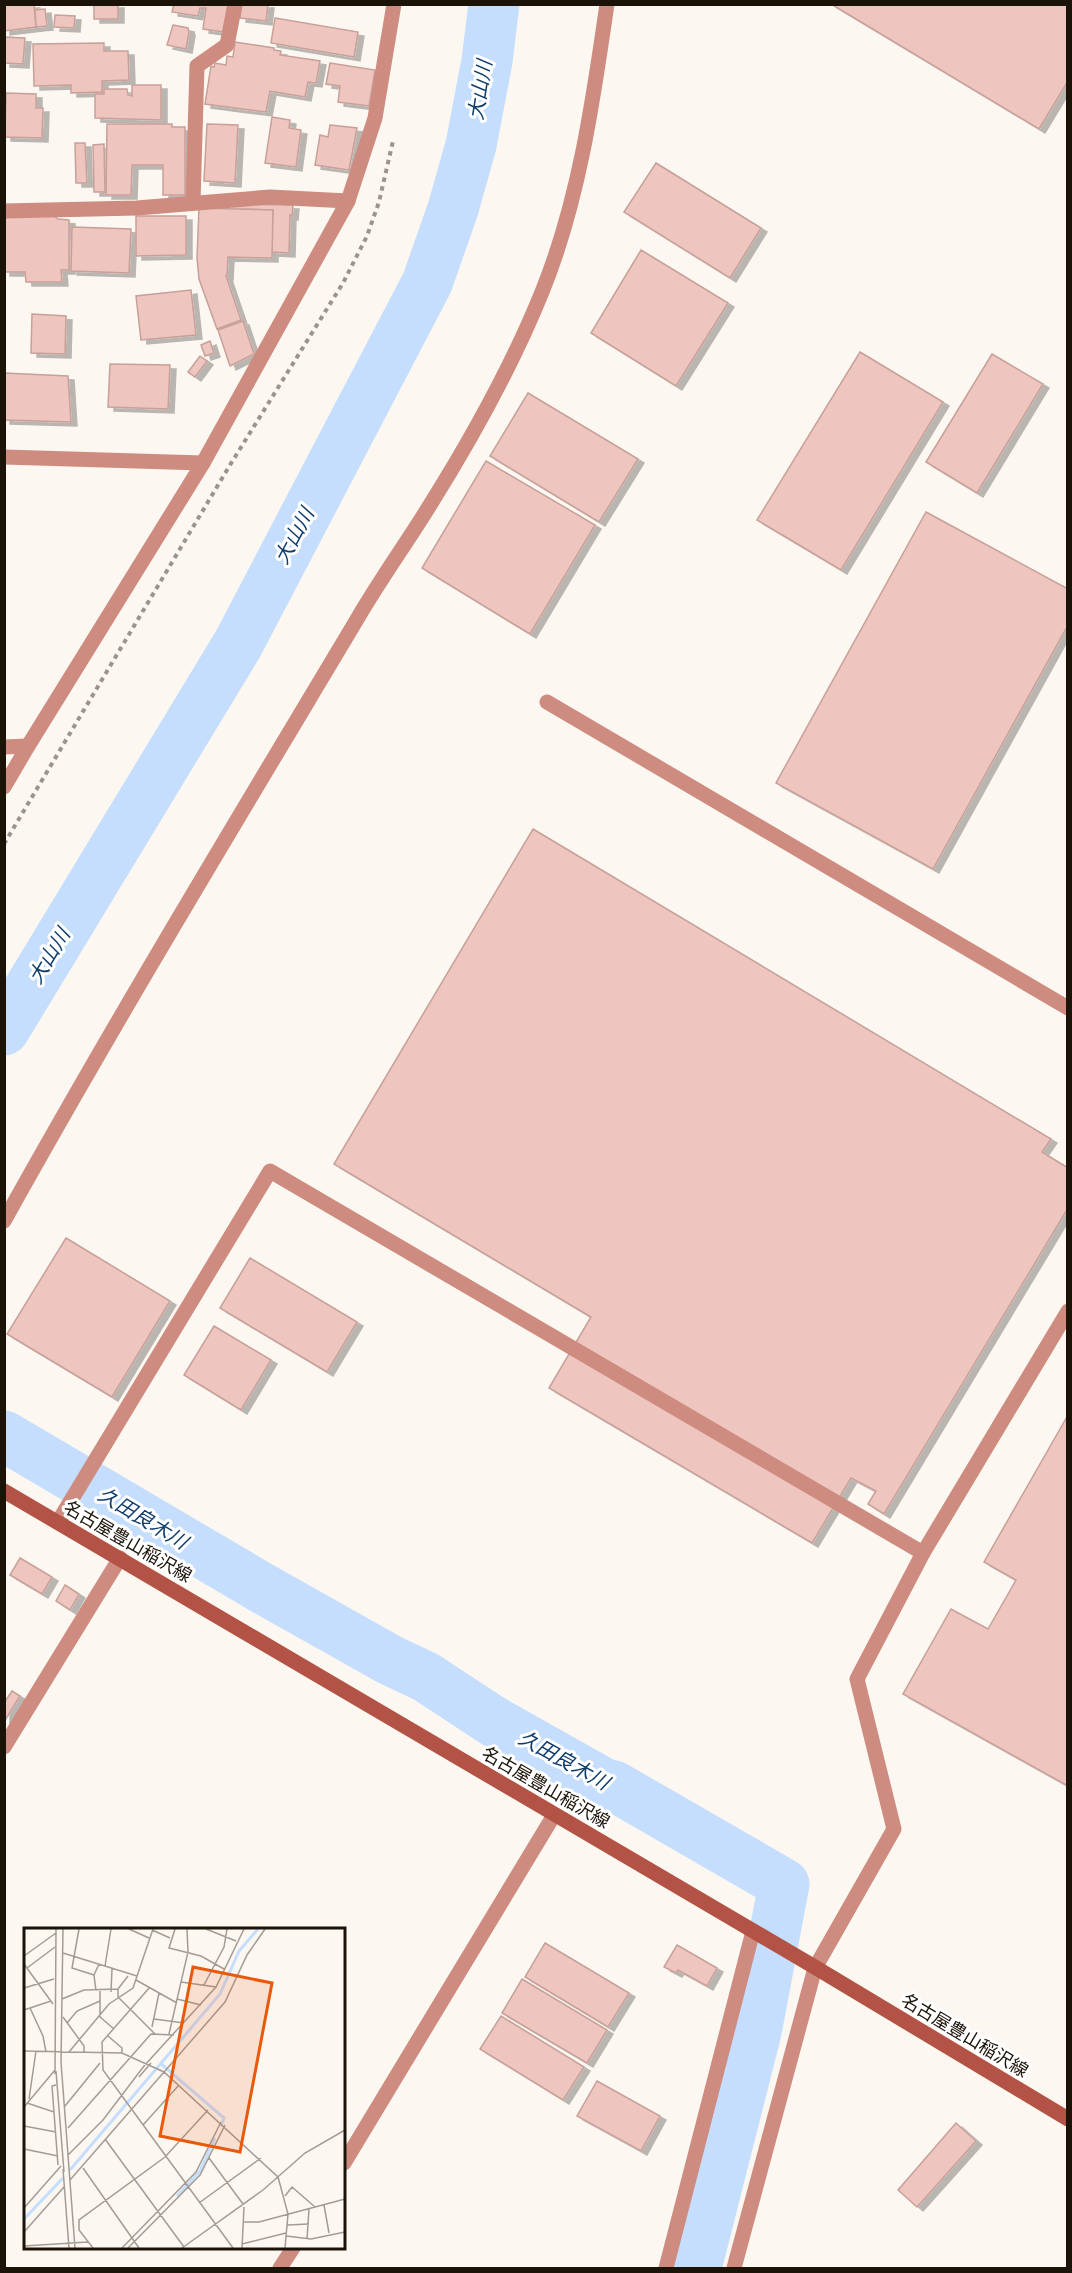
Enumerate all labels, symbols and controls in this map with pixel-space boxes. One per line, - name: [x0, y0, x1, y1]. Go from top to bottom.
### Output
- water label: 大山川: [462, 56, 498, 122]
- water label: 大山川: [268, 502, 321, 569]
- water label: 大山川: [22, 922, 77, 988]
- water label: 久田良木川: [93, 1481, 194, 1556]
- street label: 名古屋豊山稲沢線: [60, 1495, 196, 1587]
- water label: 久田良木川: [514, 1724, 616, 1797]
- street label: 名古屋豊山稲沢線: [478, 1741, 614, 1833]
- inset map: [24, 1928, 345, 2249]
- street label: 名古屋豊山稲沢線: [897, 1988, 1033, 2082]

